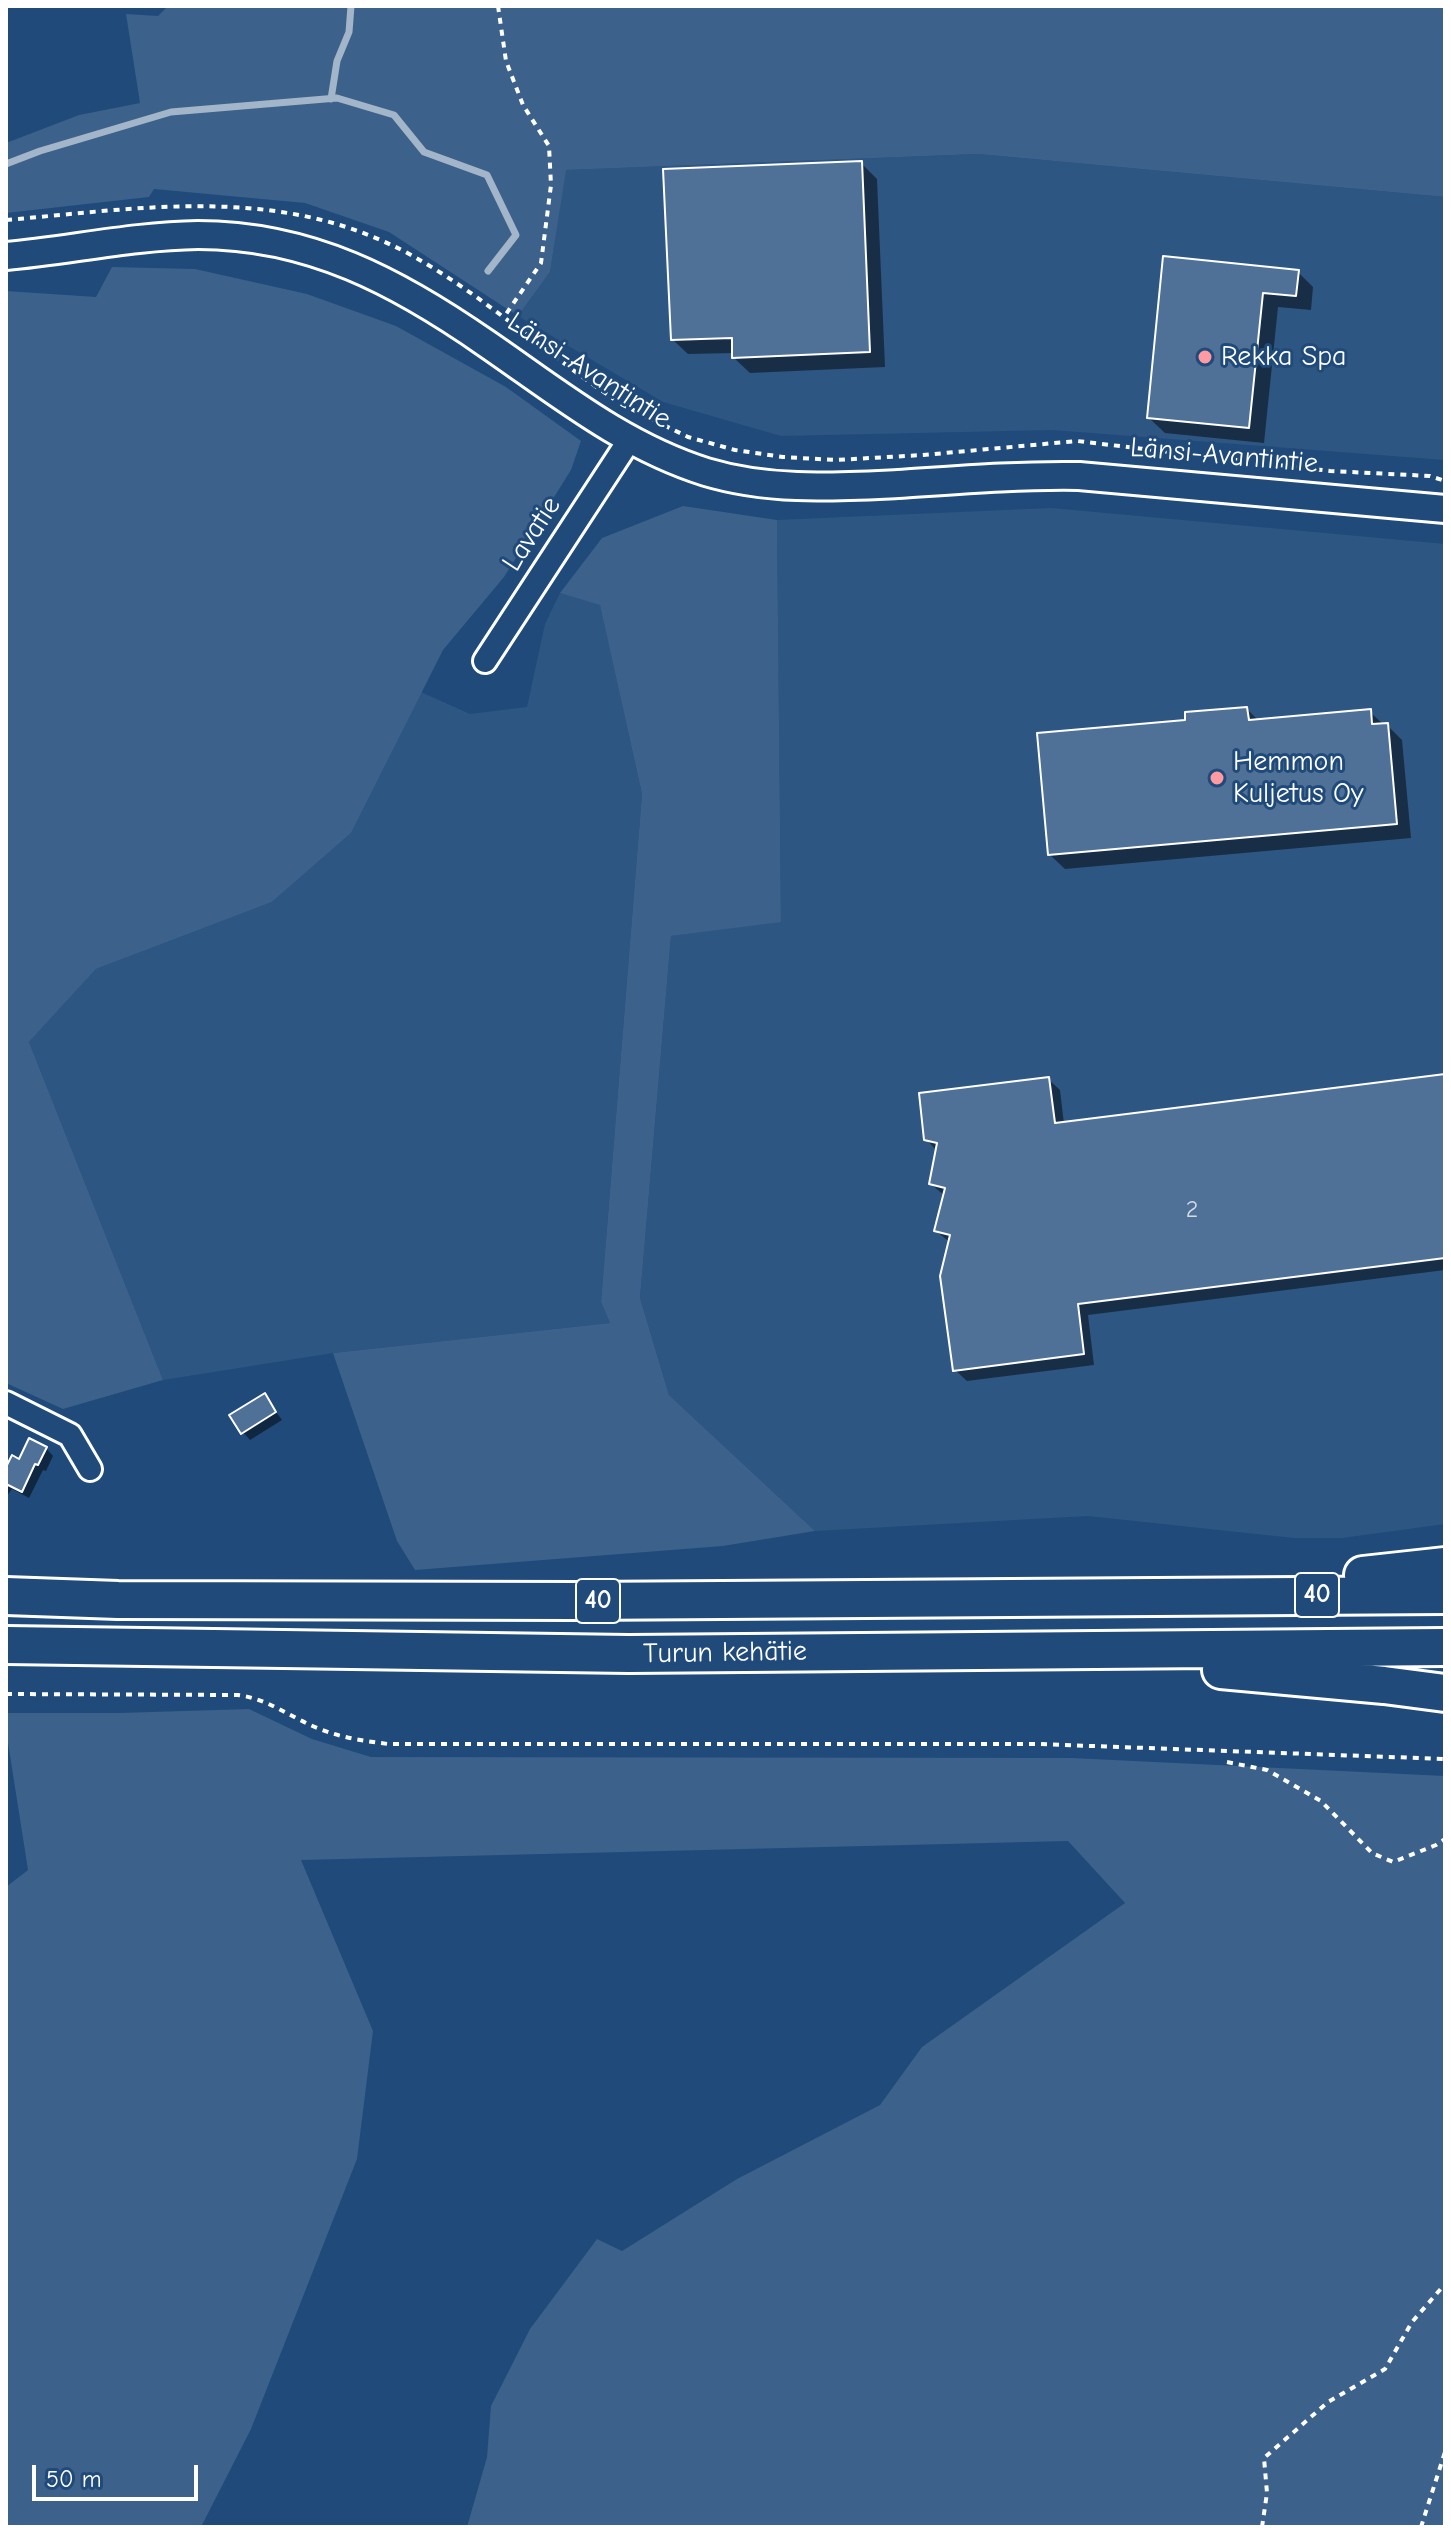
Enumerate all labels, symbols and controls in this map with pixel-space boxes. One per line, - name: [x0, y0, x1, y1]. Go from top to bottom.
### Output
- street label: Länsi-Avantintie: [501, 306, 677, 436]
- place label: Rekka Spa: [1221, 340, 1346, 374]
- marker: Rekka Spa: [1196, 348, 1214, 366]
- street label: Länsi-Avantintie: [1129, 431, 1319, 481]
- street label: Lavatie: [496, 490, 568, 578]
- place label: Hemmon Kuljetus Oy: [1233, 745, 1364, 811]
- marker: Hemmon Kuljetus Oy: [1208, 769, 1226, 787]
- house number: 2: [1186, 1196, 1198, 1224]
- road number: 40: [1295, 1573, 1339, 1617]
- road number: 40: [576, 1579, 620, 1623]
- street label: Turun kehätie: [643, 1635, 807, 1671]
- scale bar: [36, 2449, 202, 2499]
- text: 50 m: [46, 2465, 102, 2493]

